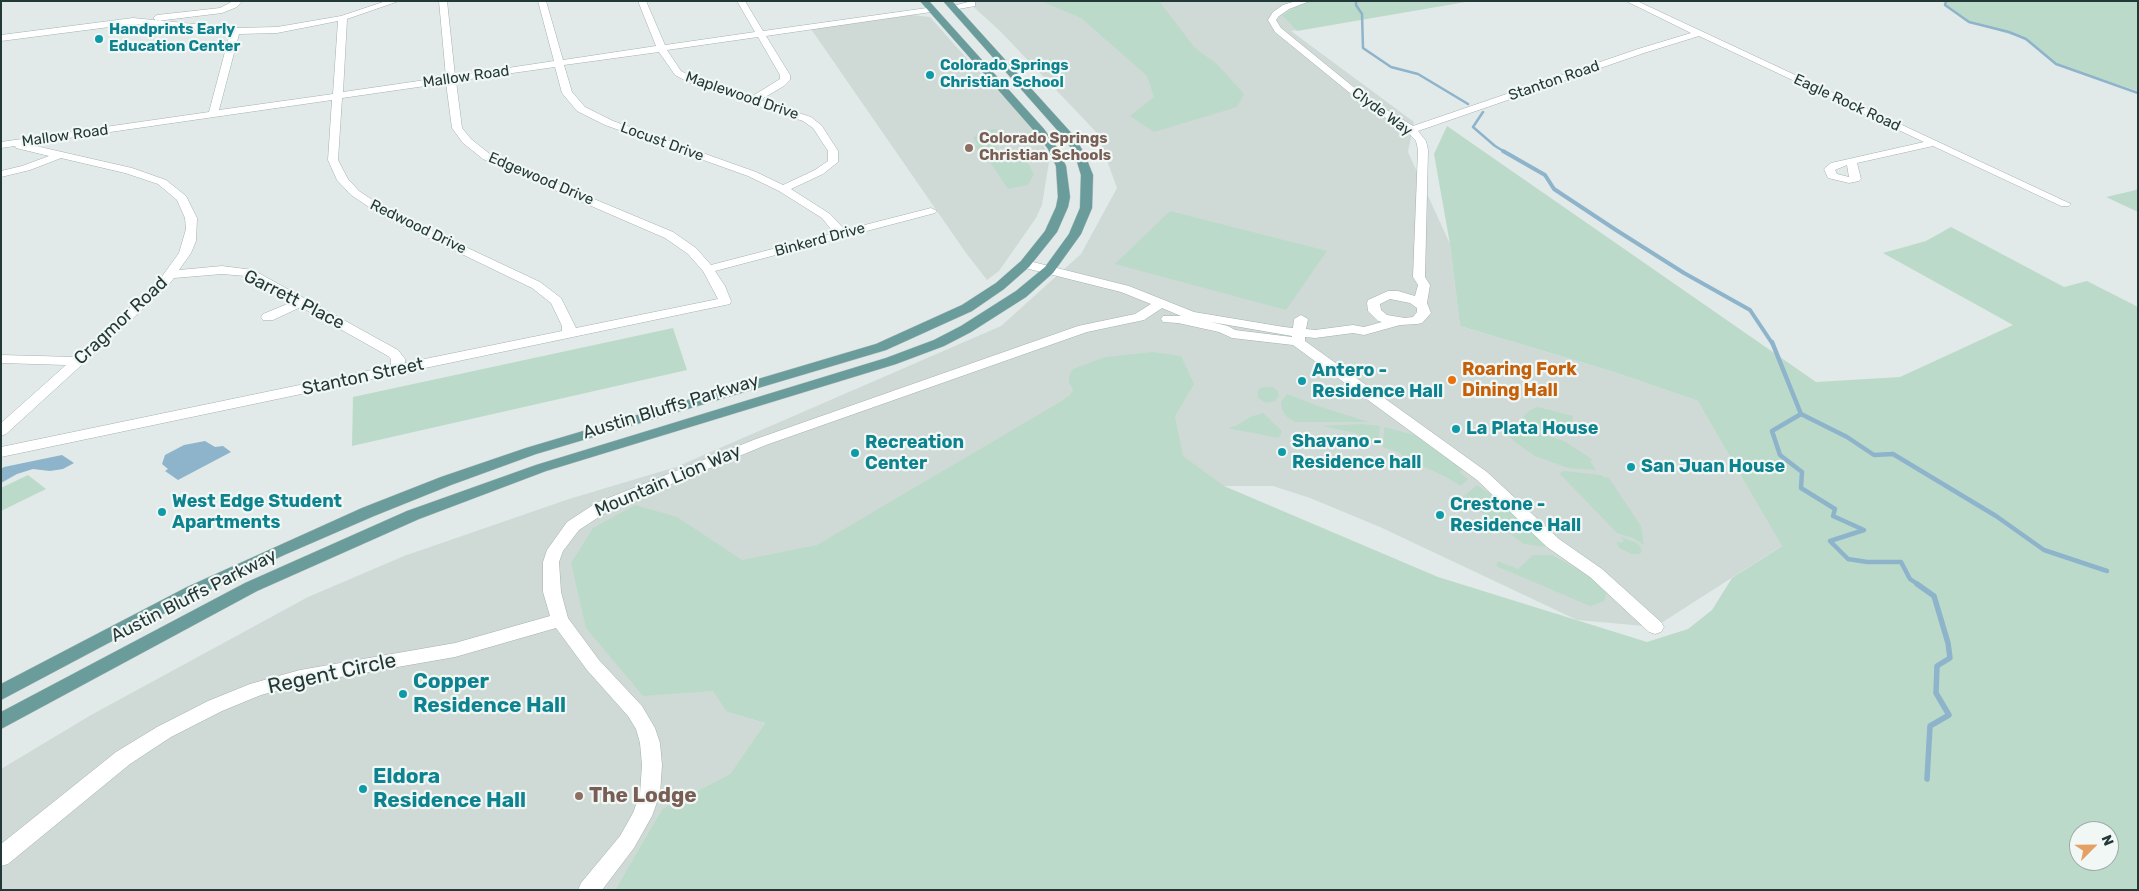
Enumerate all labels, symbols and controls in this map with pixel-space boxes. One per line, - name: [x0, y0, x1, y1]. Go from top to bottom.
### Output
- place label: Handprints Early Education Center: [109, 21, 240, 56]
- marker: Handprints Early Education Center: [93, 33, 105, 45]
- place label: Colorado Springs Christian School: [940, 57, 1068, 92]
- street label: Stanton Road: [1506, 57, 1602, 105]
- street label: Mallow Road: [422, 62, 510, 92]
- street label: Maplewood Drive: [683, 68, 801, 124]
- marker: Colorado Springs Christian School: [924, 69, 936, 81]
- street label: Eagle Rock Road: [1791, 70, 1903, 136]
- street label: Clyde Way: [1348, 84, 1416, 140]
- street label: Locust Drive: [618, 119, 706, 165]
- street label: Mallow Road: [21, 121, 109, 151]
- place label: Colorado Springs Christian Schools: [979, 130, 1111, 165]
- marker: Colorado Springs Christian Schools: [963, 142, 975, 154]
- street label: Edgewood Drive: [486, 149, 596, 209]
- street label: Redwood Drive: [367, 196, 469, 258]
- street label: Binkerd Drive: [773, 219, 867, 261]
- street label: Garrett Place: [240, 265, 348, 335]
- street label: Cragmor Road: [70, 272, 172, 370]
- street label: Stanton Street: [300, 354, 426, 400]
- place label: Roaring Fork Dining Hall: [1462, 359, 1577, 402]
- place label: Antero - Residence Hall: [1312, 360, 1443, 402]
- street label: Austin Bluffs Parkway: [580, 370, 762, 444]
- marker: Roaring Fork Dining Hall: [1446, 374, 1458, 386]
- marker: Antero - Residence Hall: [1296, 375, 1308, 387]
- place label: La Plata House: [1466, 418, 1599, 440]
- marker: La Plata House: [1450, 423, 1462, 435]
- place label: Shavano - Residence hall: [1292, 431, 1421, 474]
- place label: Recreation Center: [865, 432, 964, 474]
- street label: Mountain Lion Way: [592, 440, 744, 522]
- marker: Shavano - Residence hall: [1276, 446, 1288, 458]
- marker: Recreation Center: [849, 447, 861, 459]
- place label: San Juan House: [1641, 456, 1785, 478]
- marker: San Juan House: [1625, 461, 1637, 473]
- place label: West Edge Student Apartments: [172, 491, 342, 534]
- place label: Crestone - Residence Hall: [1450, 494, 1581, 536]
- marker: West Edge Student Apartments: [156, 506, 168, 518]
- marker: Crestone - Residence Hall: [1434, 509, 1446, 521]
- street label: Austin Bluffs Parkway: [107, 545, 281, 647]
- street label: Regent Circle: [265, 648, 399, 700]
- place label: Copper Residence Hall: [413, 669, 566, 719]
- marker: Copper Residence Hall: [397, 688, 409, 700]
- place label: Eldora Residence Hall: [373, 764, 526, 814]
- marker: Eldora Residence Hall: [357, 783, 369, 795]
- place label: The Lodge: [589, 783, 697, 809]
- marker: The Lodge: [573, 790, 585, 802]
- north arrow: [2069, 821, 2119, 871]
- text: N: [2098, 832, 2117, 848]

